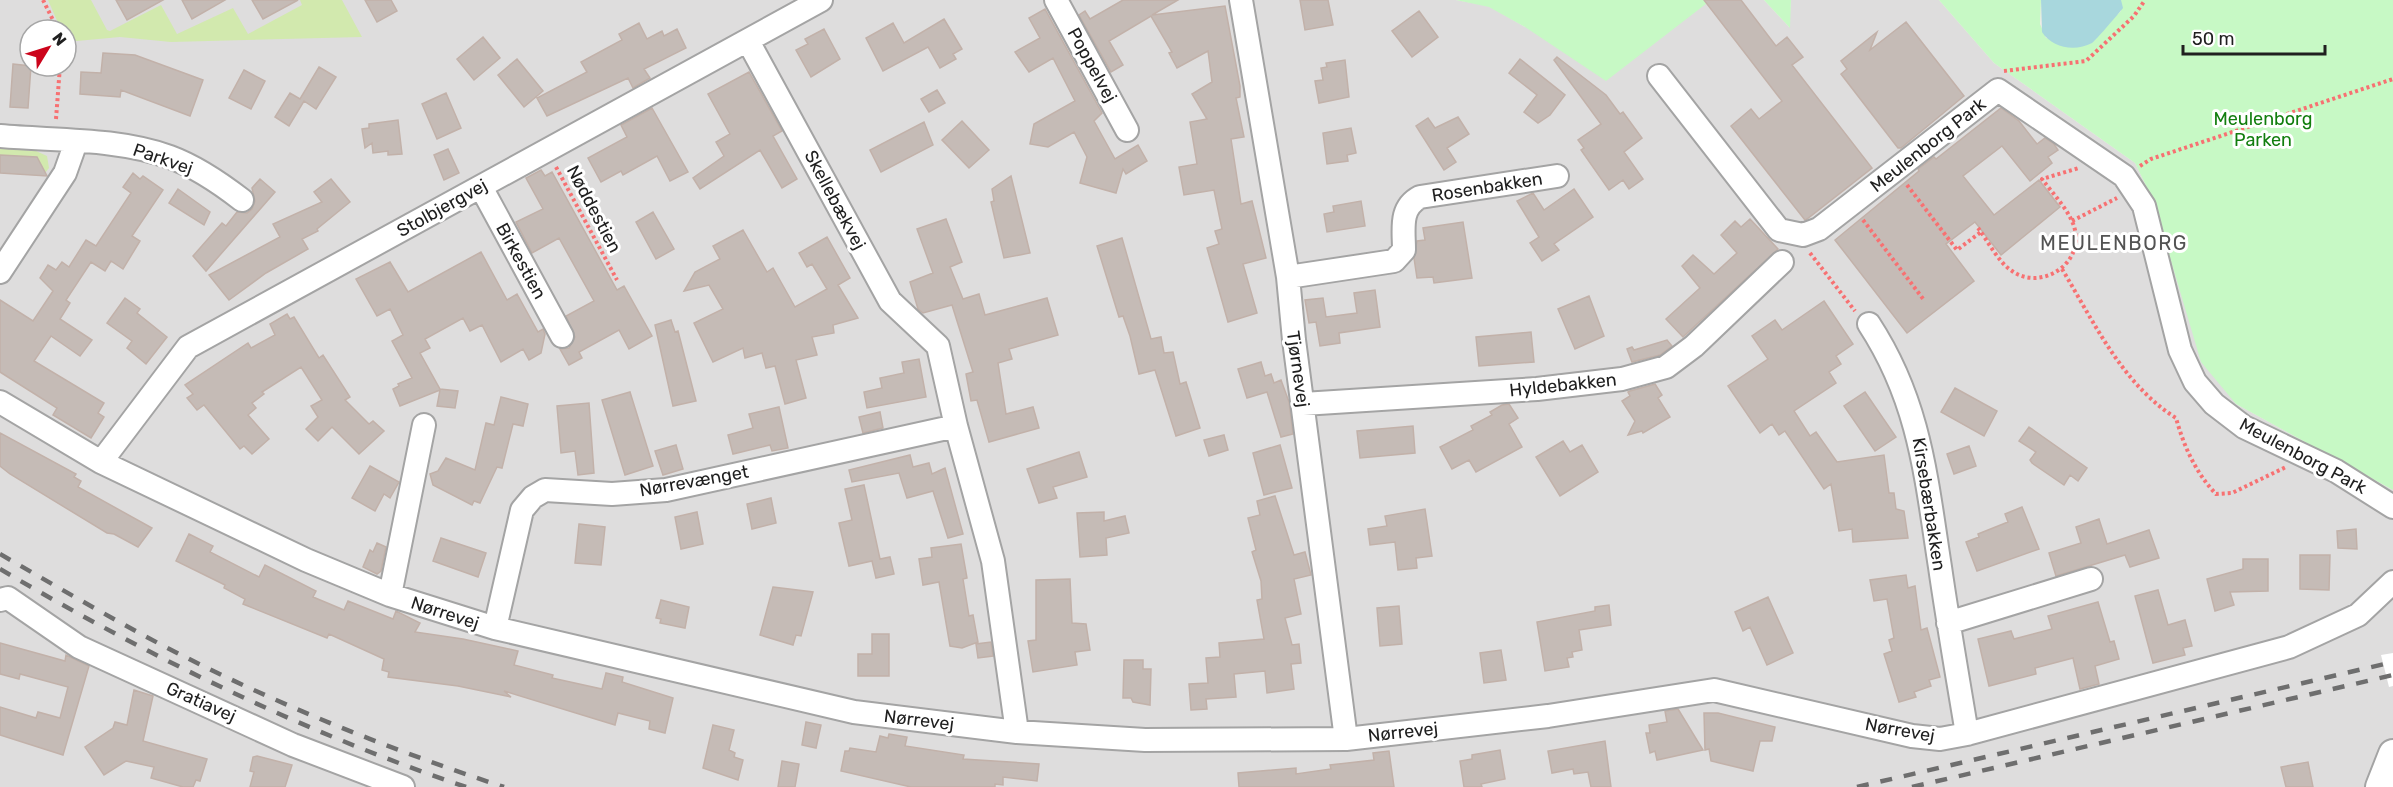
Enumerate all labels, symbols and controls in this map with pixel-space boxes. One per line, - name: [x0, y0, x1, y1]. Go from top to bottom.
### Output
- north arrow: [18, 18, 78, 78]
- scale bar: [2183, 18, 2326, 56]
- street label: Poppelvej: [1063, 24, 1121, 106]
- text: 50 m: [2192, 28, 2235, 50]
- text: N: [48, 29, 70, 49]
- street label: Meulenborg Park: [1866, 93, 1991, 197]
- park label: Meulenborg Parken: [2213, 108, 2313, 151]
- street label: Parkvej: [130, 139, 196, 179]
- street label: Skellebækvej: [800, 147, 870, 253]
- street label: Nøddestien: [562, 162, 626, 256]
- street label: Rosenbakken: [1430, 167, 1544, 207]
- street label: Stolbjergvej: [393, 174, 491, 242]
- street label: Birkestien: [491, 219, 551, 303]
- district label: MEULENBORG: [2040, 231, 2188, 255]
- street label: Tjørnevej: [1282, 329, 1314, 409]
- street label: Hyldebakken: [1508, 368, 1618, 402]
- street label: Meulenborg Park: [2236, 413, 2371, 499]
- street label: Kirsebærbakken: [1908, 436, 1950, 572]
- street label: Nørrevænget: [638, 461, 750, 501]
- street label: Nørrevej: [408, 592, 482, 634]
- street label: Gratiavej: [163, 677, 239, 727]
- street label: Nørrevej: [883, 705, 955, 735]
- street label: Nørrevej: [1863, 713, 1937, 747]
- street label: Nørrevej: [1367, 717, 1439, 747]

